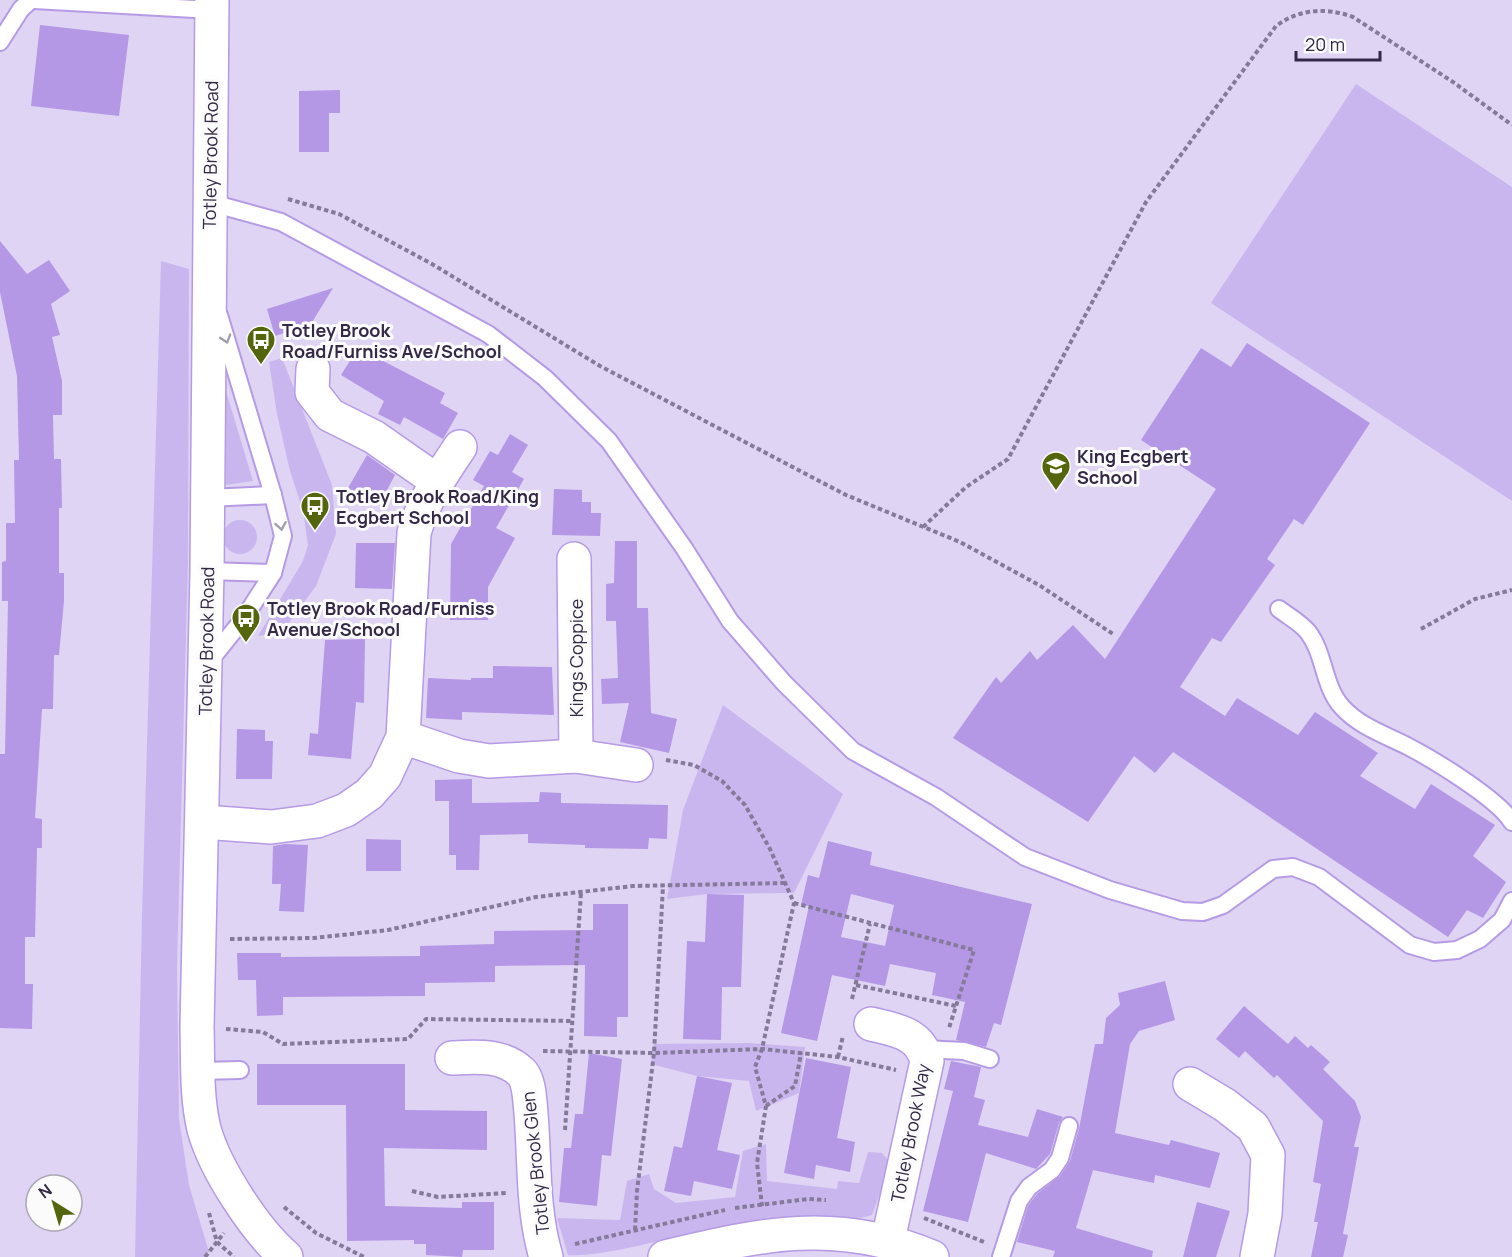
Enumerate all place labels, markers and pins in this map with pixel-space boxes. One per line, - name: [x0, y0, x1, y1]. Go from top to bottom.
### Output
- place label: Totley Brook Road/Furniss Ave/School: [282, 318, 502, 363]
- bus stop icon: Totley Brook Road/Furniss Ave/School: [245, 324, 277, 366]
- place label: King Ecgbert School: [1077, 444, 1189, 489]
- school or university icon: King Ecgbert School: [1040, 450, 1072, 492]
- place label: Totley Brook Road/King Ecgbert School: [336, 484, 539, 529]
- bus stop icon: Totley Brook Road/King Ecgbert School: [299, 490, 331, 532]
- place label: Totley Brook Road/Furniss Avenue/School: [267, 596, 495, 641]
- bus stop icon: Totley Brook Road/Furniss Avenue/School: [230, 602, 262, 644]

